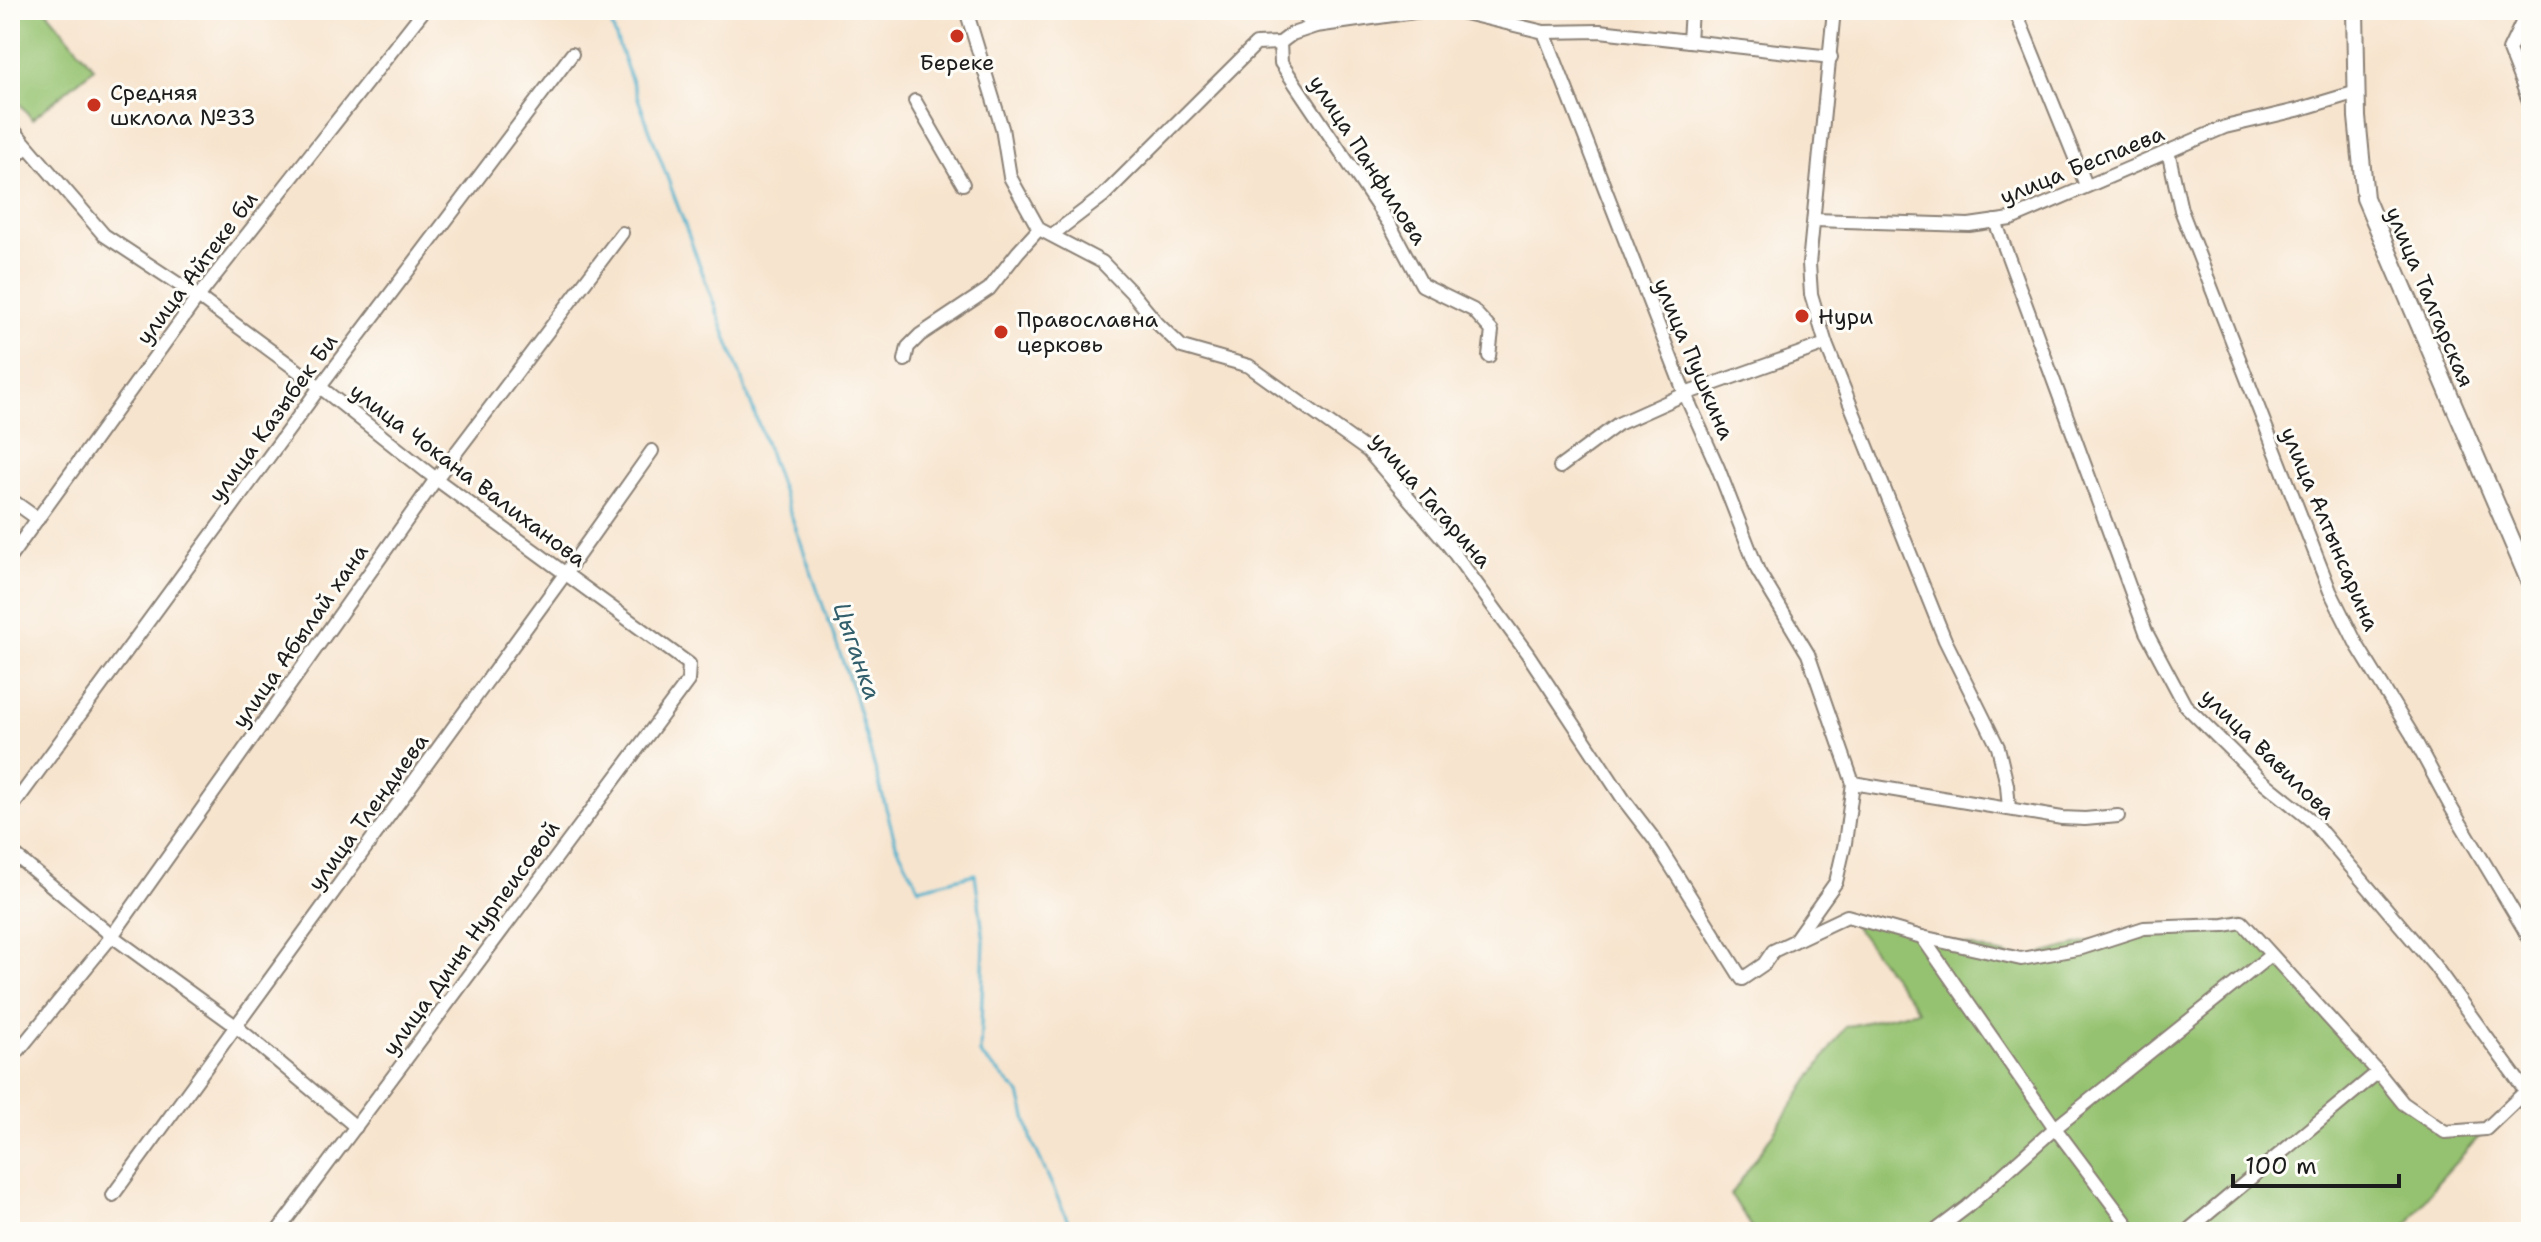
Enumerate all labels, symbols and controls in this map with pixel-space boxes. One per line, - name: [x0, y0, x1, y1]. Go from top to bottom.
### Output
- marker: Береке: [948, 27, 966, 45]
- place label: Береке: [919, 48, 995, 77]
- street label: улица Панфилова: [1302, 69, 1434, 251]
- place label: Средняя шклола №33: [110, 78, 256, 132]
- marker: Средняя шклола №33: [85, 96, 103, 114]
- street label: улица Беспаева: [1996, 119, 2169, 211]
- street label: улица Айтеке би: [130, 185, 264, 351]
- street label: улица Талгарская: [2379, 202, 2481, 392]
- street label: улица Пушкина: [1647, 274, 1741, 444]
- place label: Нури: [1818, 302, 1873, 331]
- place label: Православна церковь: [1017, 305, 1159, 359]
- marker: Нури: [1793, 307, 1811, 325]
- marker: Православна церковь: [992, 323, 1010, 341]
- street label: улица Казыбек Би: [202, 328, 344, 508]
- street label: улица Чокана Валиханова: [344, 376, 592, 574]
- street label: улица Алтынсарина: [2274, 423, 2386, 636]
- street label: улица Гагарина: [1364, 426, 1498, 574]
- street label: улица Абылай хана: [225, 538, 375, 734]
- water label: Цыганка: [825, 598, 889, 704]
- street label: улица Вавилова: [2194, 682, 2342, 826]
- street label: улица Тлендиева: [301, 727, 435, 896]
- street label: улица Дины Нурпеисовой: [376, 815, 566, 1061]
- scale bar: [2233, 1138, 2399, 1188]
- text: 100 m: [2245, 1150, 2317, 1182]

